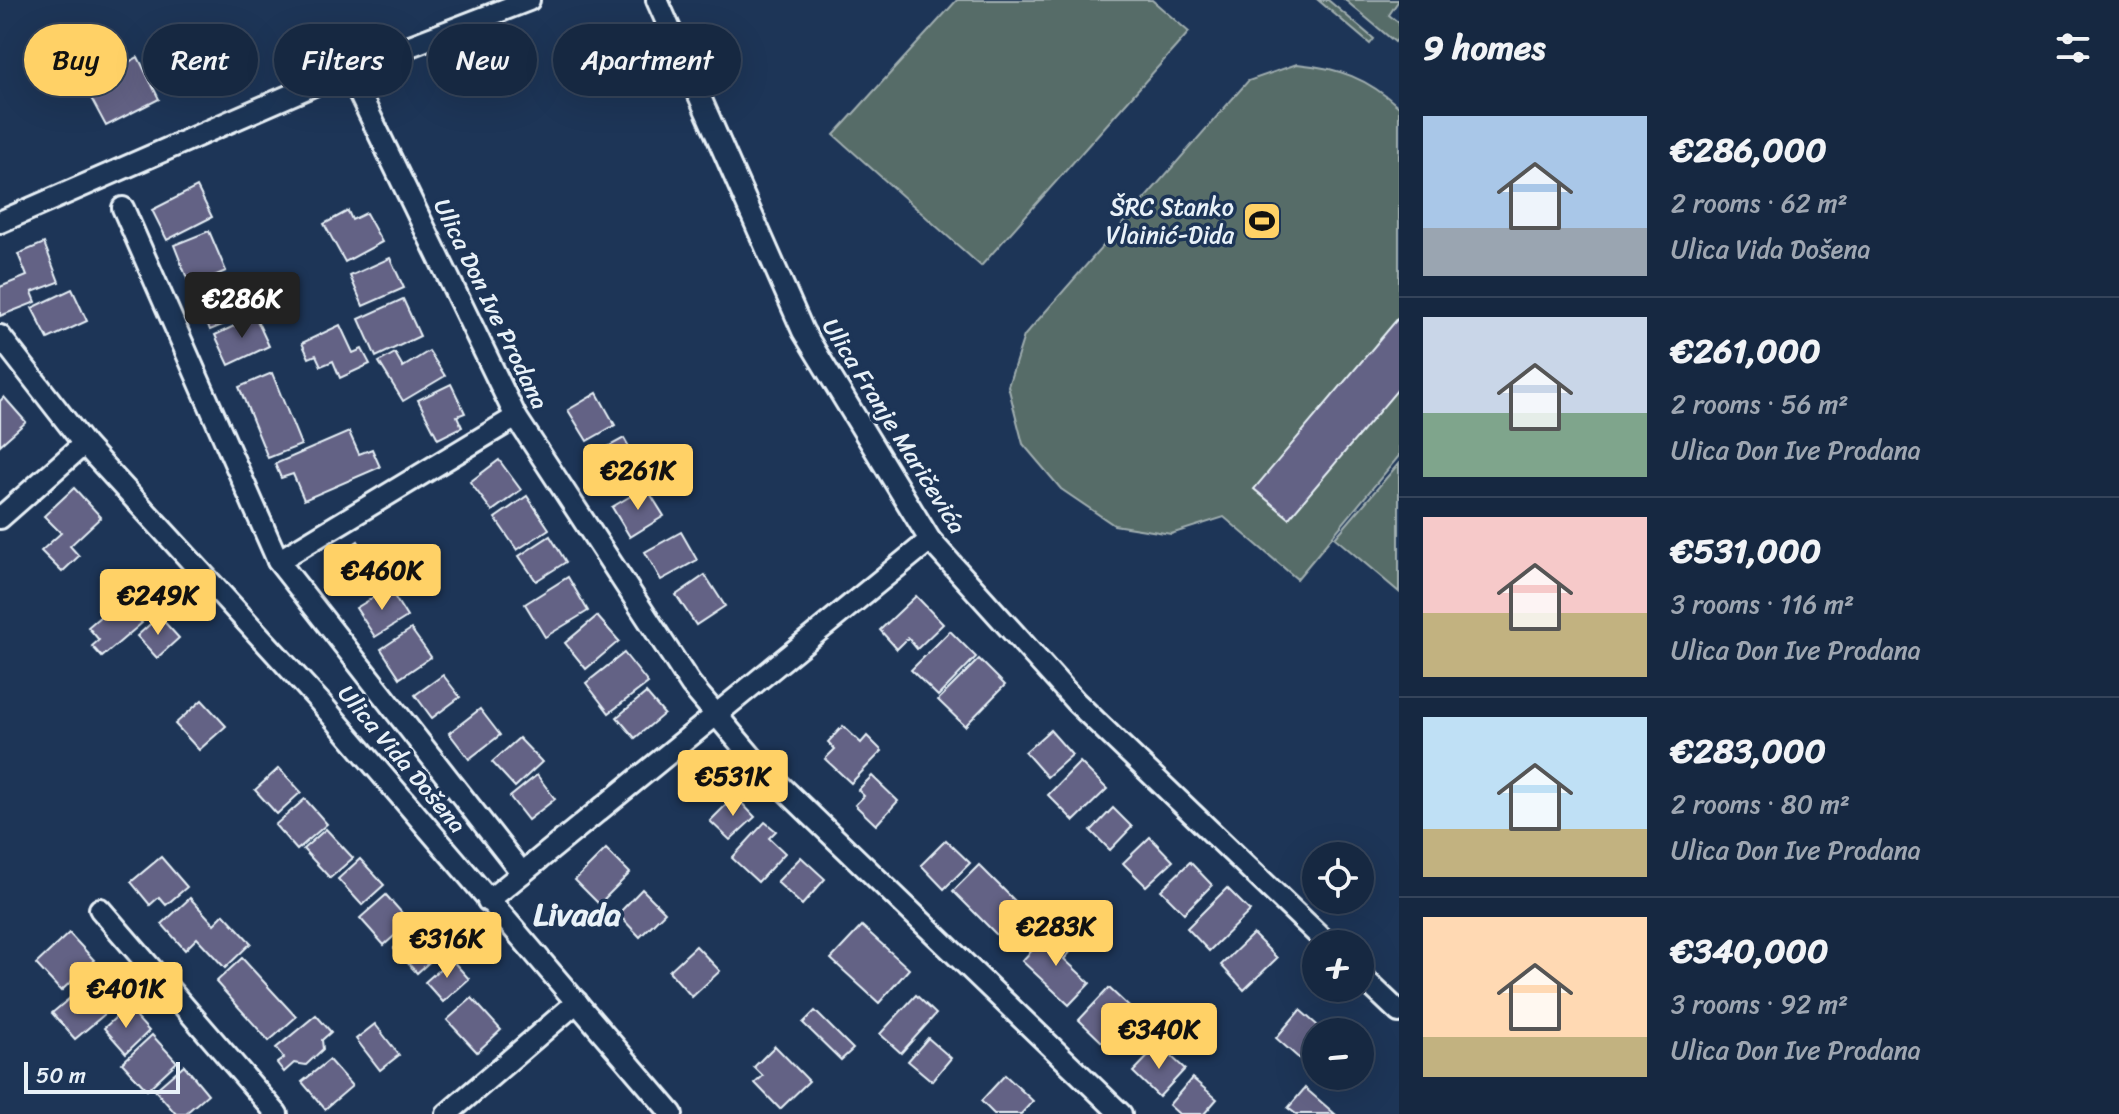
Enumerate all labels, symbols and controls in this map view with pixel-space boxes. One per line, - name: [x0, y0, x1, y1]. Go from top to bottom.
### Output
- text: 9 homes: [1423, 18, 1545, 78]
- chip: Buy: [24, 24, 127, 96]
- chip: Rent: [143, 24, 258, 96]
- chip: Filters: [274, 24, 412, 96]
- chip: New: [428, 24, 537, 96]
- chip: Apartment: [553, 24, 741, 96]
- icon: filters: [2051, 26, 2095, 70]
- text: €286,000: [1671, 120, 1827, 180]
- icon: home: [1487, 148, 1583, 244]
- text: 2 rooms · 62 m²: [1671, 180, 1848, 226]
- place label: ŠRC Stanko Vlainić-Dida: [1106, 186, 1235, 256]
- street label: Ulica Don Ive Prodana: [422, 191, 560, 417]
- sports icon: ŠRC Stanko Vlainić-Dida: [1241, 200, 1283, 242]
- text: Ulica Vida Došena: [1671, 226, 1870, 272]
- pin: €286K: [186, 272, 298, 340]
- text: €286K: [203, 275, 281, 321]
- street label: Ulica Franje Maričevića: [810, 310, 978, 542]
- text: €261,000: [1671, 321, 1821, 381]
- icon: home: [1487, 349, 1583, 445]
- text: 2 rooms · 56 m²: [1671, 381, 1849, 427]
- text: Ulica Don Ive Prodana: [1671, 427, 1921, 473]
- pin: €261K: [582, 444, 694, 512]
- text: €261K: [601, 447, 675, 493]
- text: €531,000: [1671, 521, 1821, 581]
- pin: €460K: [326, 544, 438, 612]
- text: €460K: [342, 547, 422, 593]
- icon: home: [1487, 549, 1583, 645]
- pin: €249K: [102, 569, 214, 637]
- text: €249K: [118, 572, 198, 618]
- text: 3 rooms · 116 m²: [1671, 581, 1854, 627]
- text: Ulica Don Ive Prodana: [1671, 627, 1921, 673]
- street label: Ulica Vida Došena: [327, 675, 477, 843]
- text: €283,000: [1671, 721, 1826, 781]
- icon: home: [1487, 749, 1583, 845]
- pin: €531K: [677, 750, 789, 818]
- text: €531K: [696, 753, 770, 799]
- text: 2 rooms · 80 m²: [1671, 781, 1850, 827]
- text: Ulica Don Ive Prodana: [1671, 827, 1921, 873]
- map controls: [1302, 842, 1374, 1090]
- button: locate: [1302, 842, 1374, 914]
- district label: Livada: [533, 886, 622, 943]
- pin: €283K: [1000, 900, 1112, 968]
- text: €283K: [1017, 903, 1095, 949]
- pin: €316K: [391, 912, 503, 980]
- text: €316K: [410, 915, 484, 961]
- text: €340,000: [1671, 921, 1829, 981]
- button: +: [1302, 930, 1374, 1002]
- icon: home: [1487, 949, 1583, 1045]
- pin: €401K: [70, 962, 182, 1030]
- text: €401K: [88, 965, 164, 1011]
- text: 3 rooms · 92 m²: [1671, 981, 1848, 1027]
- pin: €340K: [1103, 1003, 1215, 1071]
- text: €340K: [1119, 1006, 1199, 1052]
- button: −: [1302, 1018, 1374, 1090]
- text: Ulica Don Ive Prodana: [1671, 1027, 1921, 1073]
- text: 50 m: [36, 1056, 86, 1095]
- scale bar: [24, 1058, 180, 1094]

